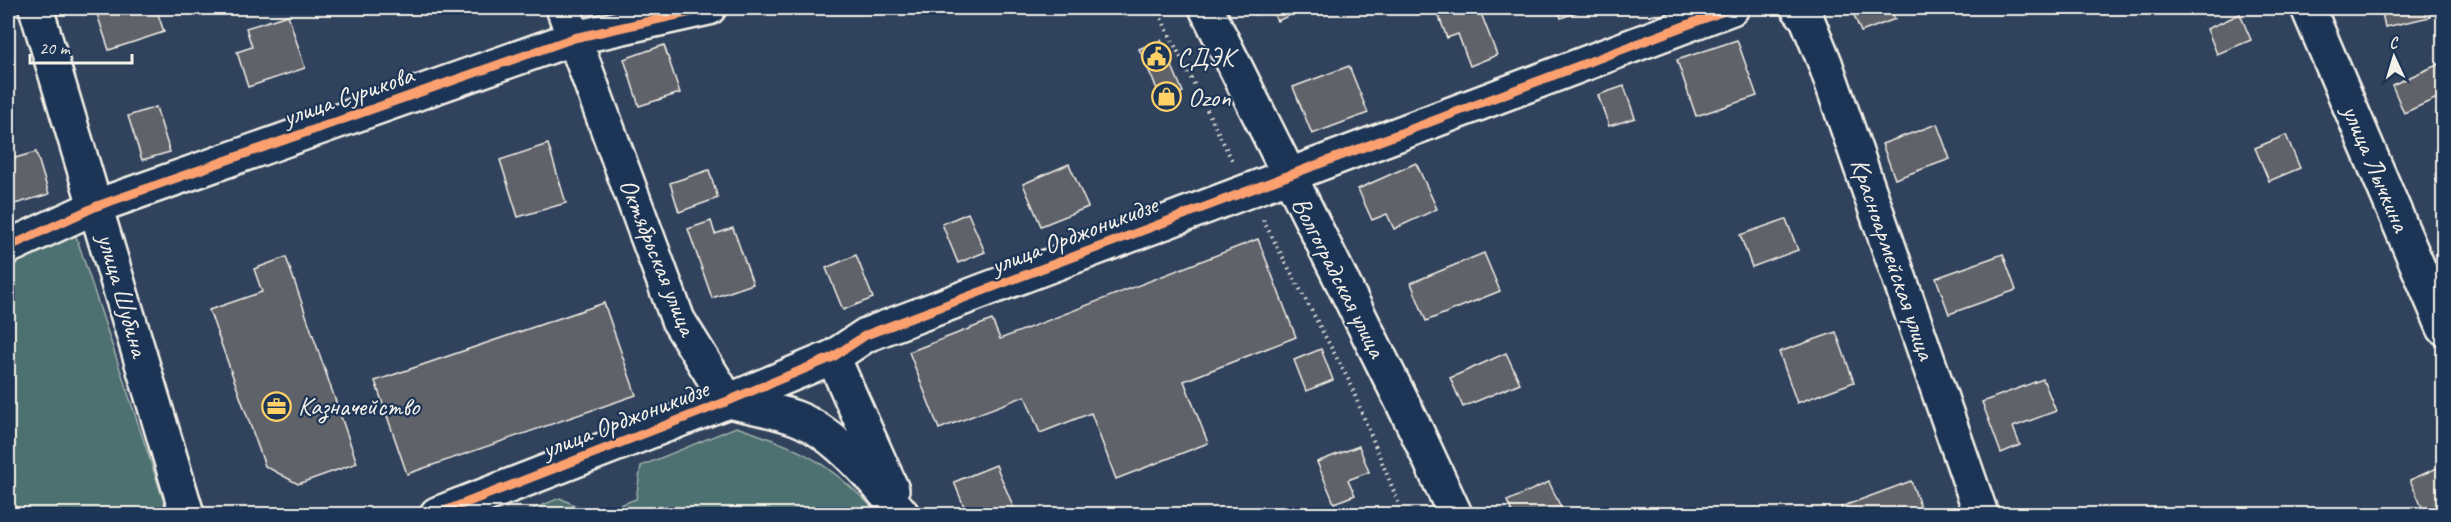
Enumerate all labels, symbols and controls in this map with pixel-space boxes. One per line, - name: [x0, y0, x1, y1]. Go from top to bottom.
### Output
- scale bar: [30, 27, 132, 65]
- north arrow: [2364, 27, 2424, 87]
- text: С: [2388, 33, 2400, 53]
- text: 20 m: [39, 37, 72, 59]
- public building icon: СДЭК: [1140, 41, 1172, 73]
- place label: СДЭК: [1177, 41, 1239, 74]
- street label: улица Сурикова: [277, 58, 419, 134]
- shop icon: Ozon: [1151, 81, 1183, 113]
- place label: Ozon: [1188, 81, 1231, 114]
- street label: улица Лычкина: [2334, 98, 2418, 238]
- street label: Красноармейская улица: [1843, 154, 1943, 366]
- street label: Октябрьская улица: [612, 174, 705, 342]
- street label: улица Орджоникидзе: [984, 187, 1164, 283]
- street label: Волгоградская улица: [1284, 191, 1394, 364]
- street label: улица Шубина: [89, 228, 157, 363]
- street label: улица Орджоникидзе: [535, 371, 715, 467]
- office icon: Казначейство: [261, 390, 293, 422]
- place label: Казначейство: [298, 390, 421, 424]

